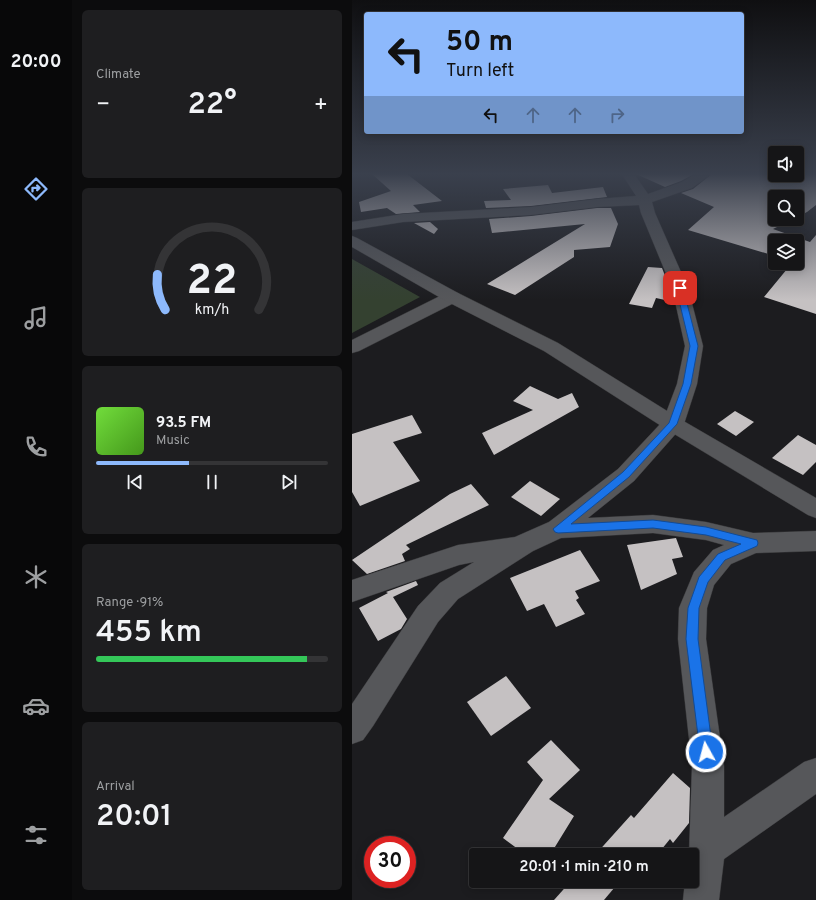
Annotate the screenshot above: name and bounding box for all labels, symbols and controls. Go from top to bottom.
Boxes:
text: 50 m [446,25,513,61]
icon: left [380,28,432,80]
text: 20:00 [11,51,61,74]
text: Turn left [446,60,514,83]
text: Climate [96,67,141,83]
text: 22° [187,87,237,124]
text: − [96,92,110,119]
text: + [314,92,328,119]
icon: left [480,104,502,126]
icon: ahead [522,104,544,126]
icon: ahead [564,104,586,126]
icon: right [606,104,628,126]
map controls [768,146,804,270]
button: sound [768,146,804,182]
icon: directions [22,175,50,203]
button: search [768,190,804,226]
button: layers [768,234,804,270]
text: 22 [187,256,237,309]
pin [663,271,697,305]
icon: arrive [669,277,691,299]
text: km/h [195,301,229,319]
icon: music [22,304,50,332]
text: 93.5 FM [156,414,211,433]
icon: phone [22,433,50,461]
text: Music [156,433,190,449]
icon: previous [124,471,146,493]
icon: pause [201,471,223,493]
icon: next [278,471,300,493]
icon: climate [22,563,50,591]
text: Range · 91% [96,595,163,611]
text: 455 km [96,615,202,652]
icon: car [22,692,50,720]
position arrow [685,731,727,773]
text: Arrival [96,779,135,795]
text: 20:01 [96,799,172,836]
icon: filters [22,821,50,849]
speed limit sign: 30 [364,836,416,888]
text: 20:01 · 1 min · 210 m [519,858,649,877]

